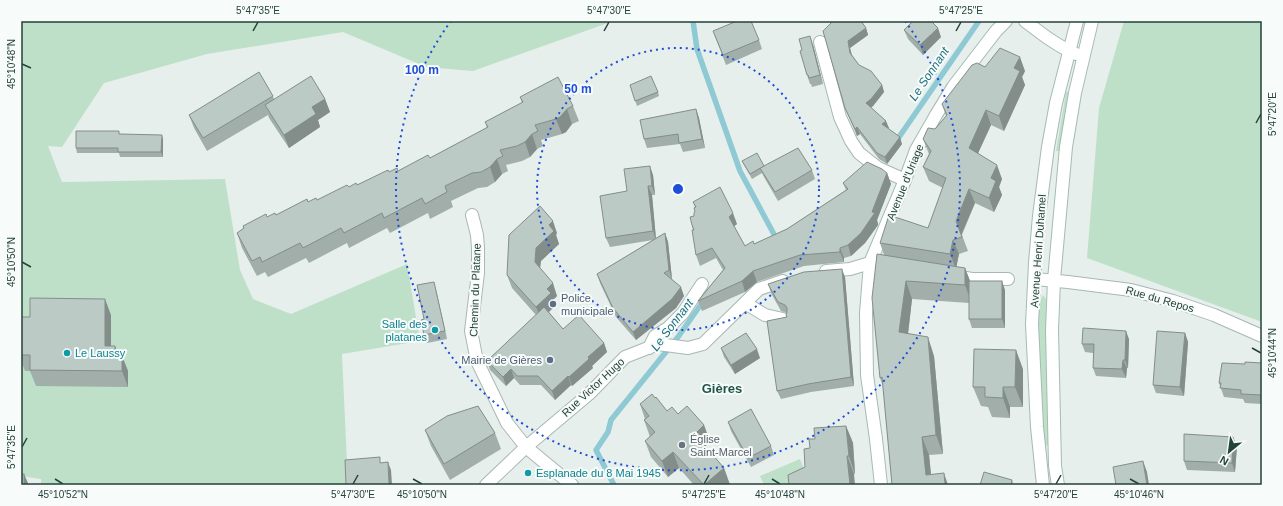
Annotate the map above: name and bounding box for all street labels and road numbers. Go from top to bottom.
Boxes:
street label: Avenue d'Uriage [884,142,926,222]
street label: Avenue Henri Duhamel [1028,194,1048,308]
street label: Chemin du Platane [467,243,483,337]
street label: Rue du Repos [1125,284,1196,315]
street label: Rue Victor Hugo [559,355,627,419]

